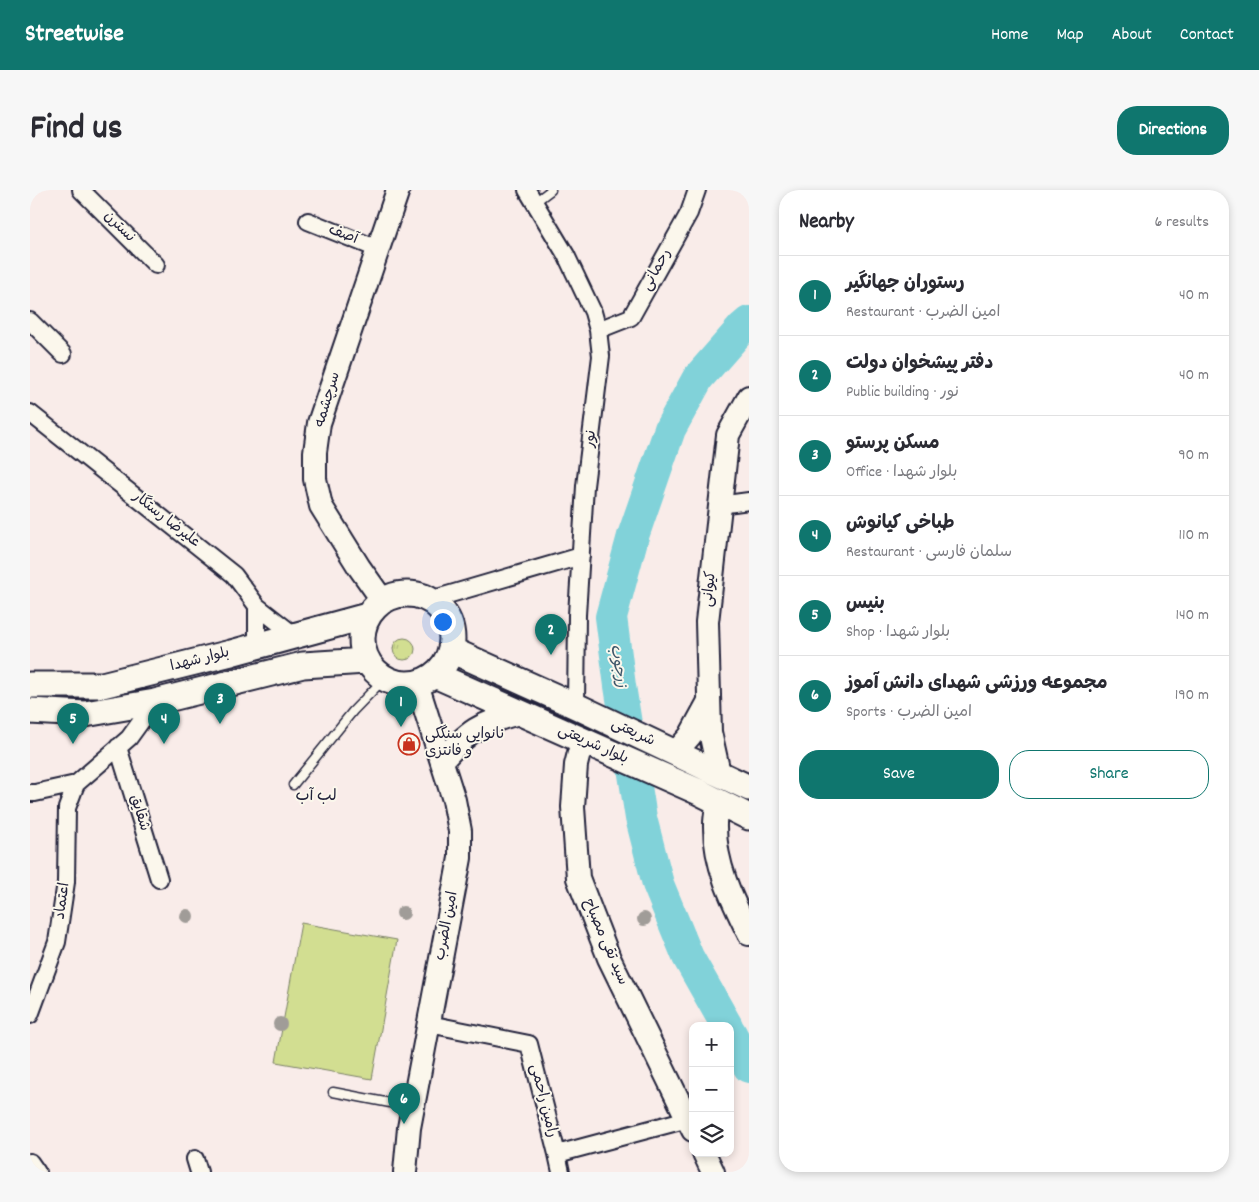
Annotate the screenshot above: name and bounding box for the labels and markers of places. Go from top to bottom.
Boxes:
pin: 2 [535,614,567,655]
pin: 3 [204,683,236,724]
pin: 1 [385,686,417,727]
pin: 5 [57,703,89,744]
pin: 4 [148,703,180,744]
place label: نانوایی سنگکی و فانتزی [425,724,505,763]
shop icon: نانوایی سنگکی و فانتزی [397,732,421,756]
pin: 6 [388,1083,420,1124]

